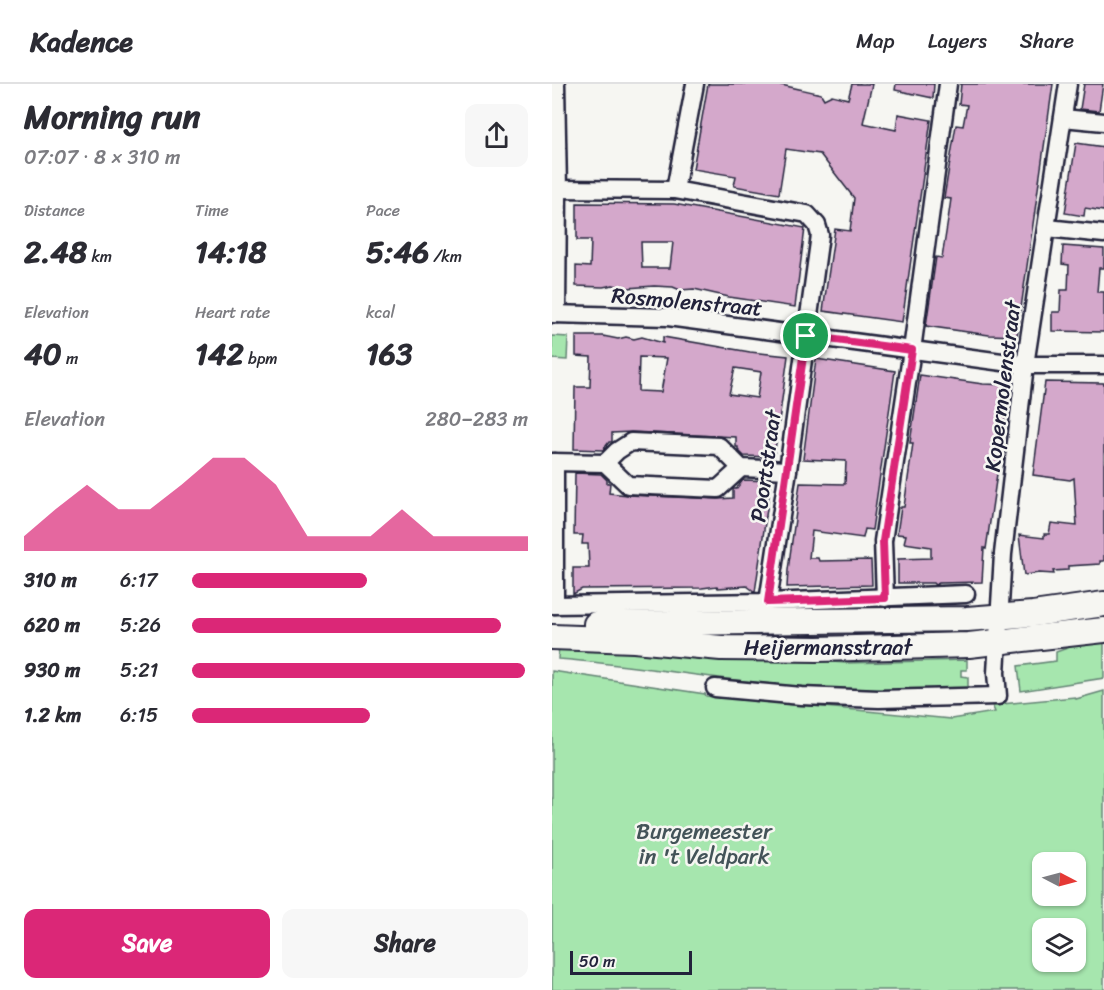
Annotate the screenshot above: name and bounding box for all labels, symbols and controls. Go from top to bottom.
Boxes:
text: Kadence [30,17,133,66]
text: Map [856,22,895,60]
text: Layers [928,22,987,60]
text: Share [1020,22,1074,60]
text: Morning run [24,88,200,146]
button: share [465,104,528,167]
text: 07:07 · 8 × 310 m [24,140,180,175]
text: Distance [24,196,85,225]
text: Time [195,196,229,225]
text: Pace [366,196,400,225]
text: 2.48 [24,225,87,279]
text: 14:18 [195,225,267,279]
text: 5:46 [366,225,429,279]
text: km [87,242,112,271]
text: /km [429,242,462,271]
street label: Rosmolenstraat [610,275,764,328]
street label: Kopermolenstraat [973,297,1032,474]
text: Elevation [24,298,89,327]
text: Heart rate [195,298,270,327]
text: kcal [366,298,395,327]
pin [780,310,831,361]
icon: arrive [789,319,822,352]
text: 40 [24,327,62,381]
text: 142 [195,327,244,381]
text: 163 [366,327,412,381]
text: m [62,344,78,373]
text: bpm [244,344,278,373]
text: Elevation [24,402,105,437]
text: 280–283 m [425,402,528,437]
street label: Poortstraat [738,406,793,525]
text: 310 m [24,563,77,598]
text: 6:17 [120,563,157,598]
text: 620 m [24,608,80,643]
text: 5:26 [120,608,161,643]
street label: Heijermansstraat [744,628,913,667]
text: 930 m [24,653,80,688]
text: 5:21 [120,653,158,688]
text: 1.2 km [24,698,81,733]
text: 6:15 [120,698,158,733]
park label: Burgemeester in 't Veldpark [636,812,773,876]
north arrow [1032,852,1086,906]
map controls [1032,852,1086,972]
button: Save [24,909,270,978]
button: Share [282,909,528,978]
button: layers [1032,918,1086,972]
text: 50 m [579,947,615,976]
scale bar [570,948,692,976]

